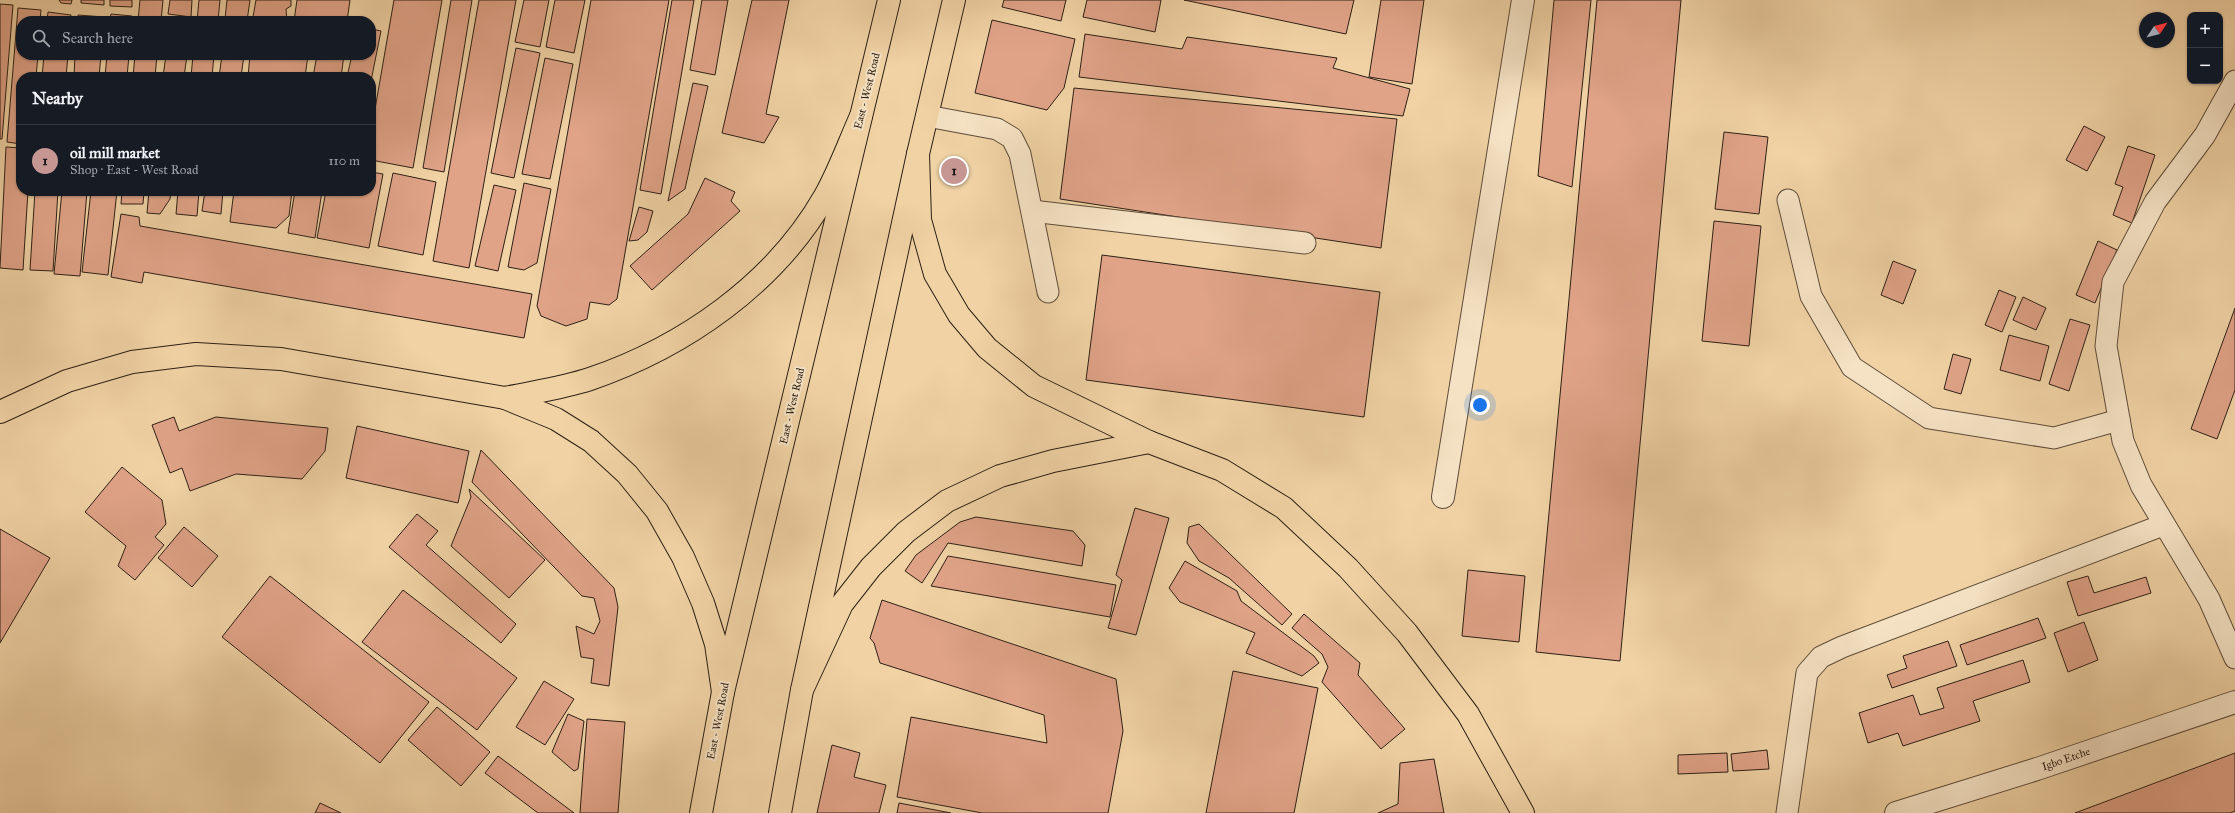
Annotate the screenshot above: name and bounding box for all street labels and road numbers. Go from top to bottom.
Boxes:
street label: East - West Road [851,51,883,130]
street label: East - West Road [777,366,807,445]
street label: East - West Road [704,681,732,761]
street label: Igbo Etche [2040,745,2092,773]

